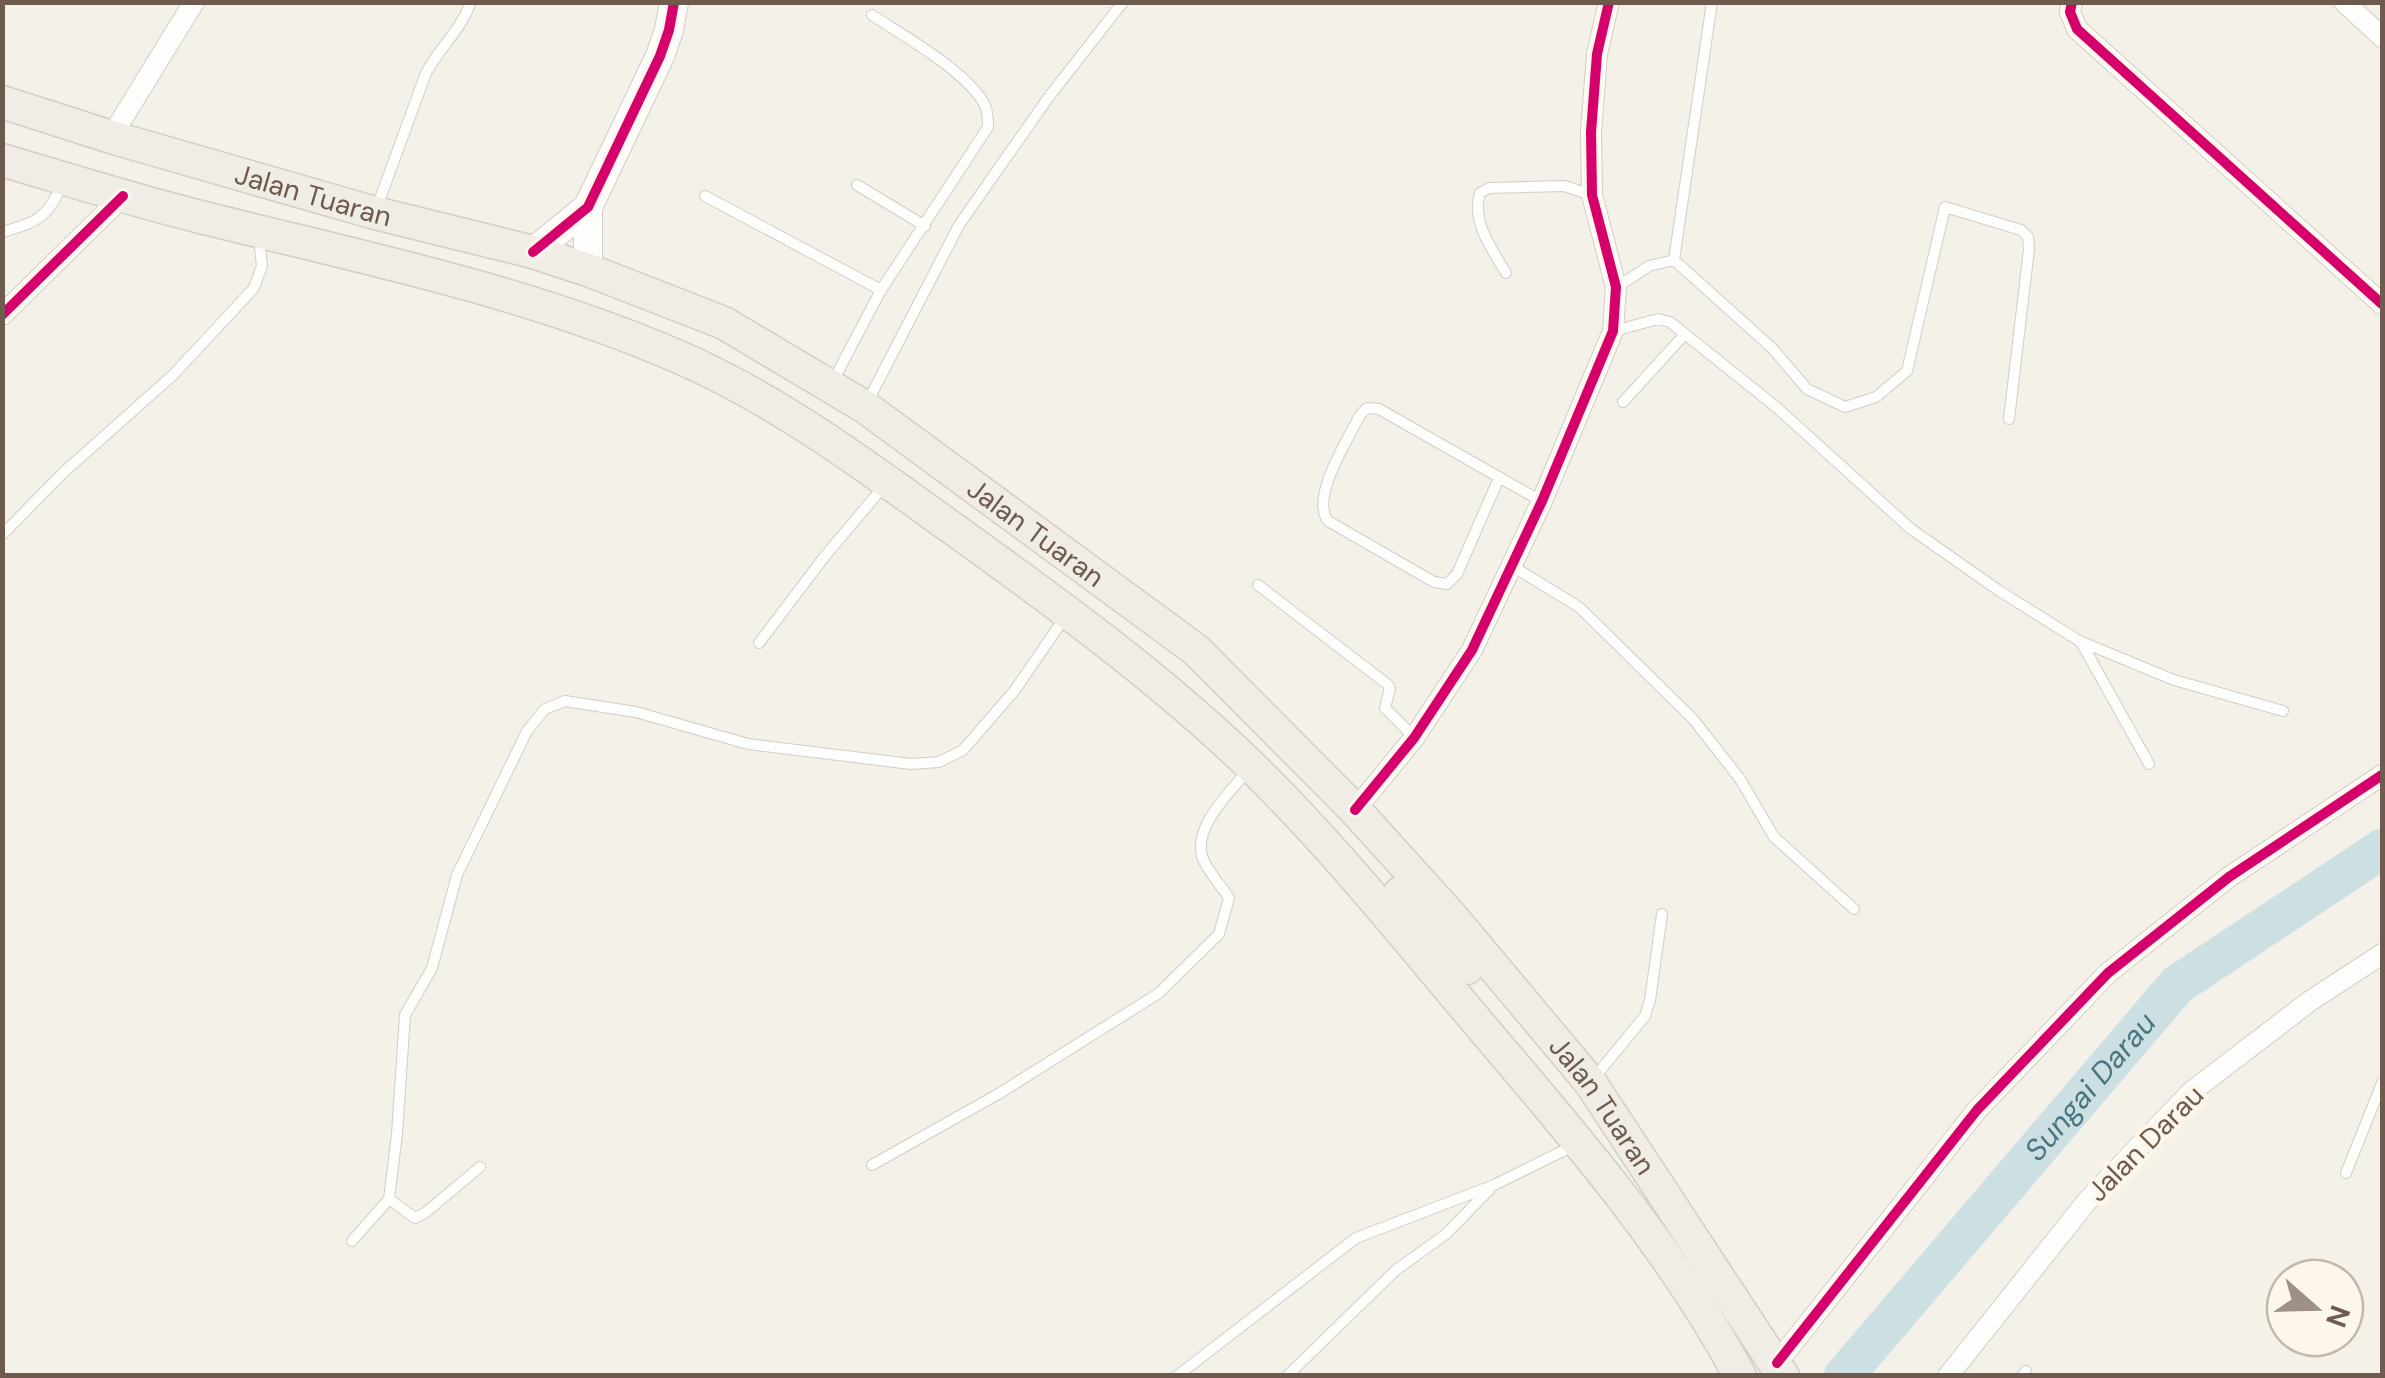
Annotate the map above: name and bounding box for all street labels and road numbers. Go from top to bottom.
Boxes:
street label: Jalan Tuaran [230,156,395,235]
street label: Jalan Tuaran [960,470,1112,596]
street label: Jalan Tuaran [1541,1029,1664,1182]
street label: Jalan Darau [2079,1077,2212,1210]

